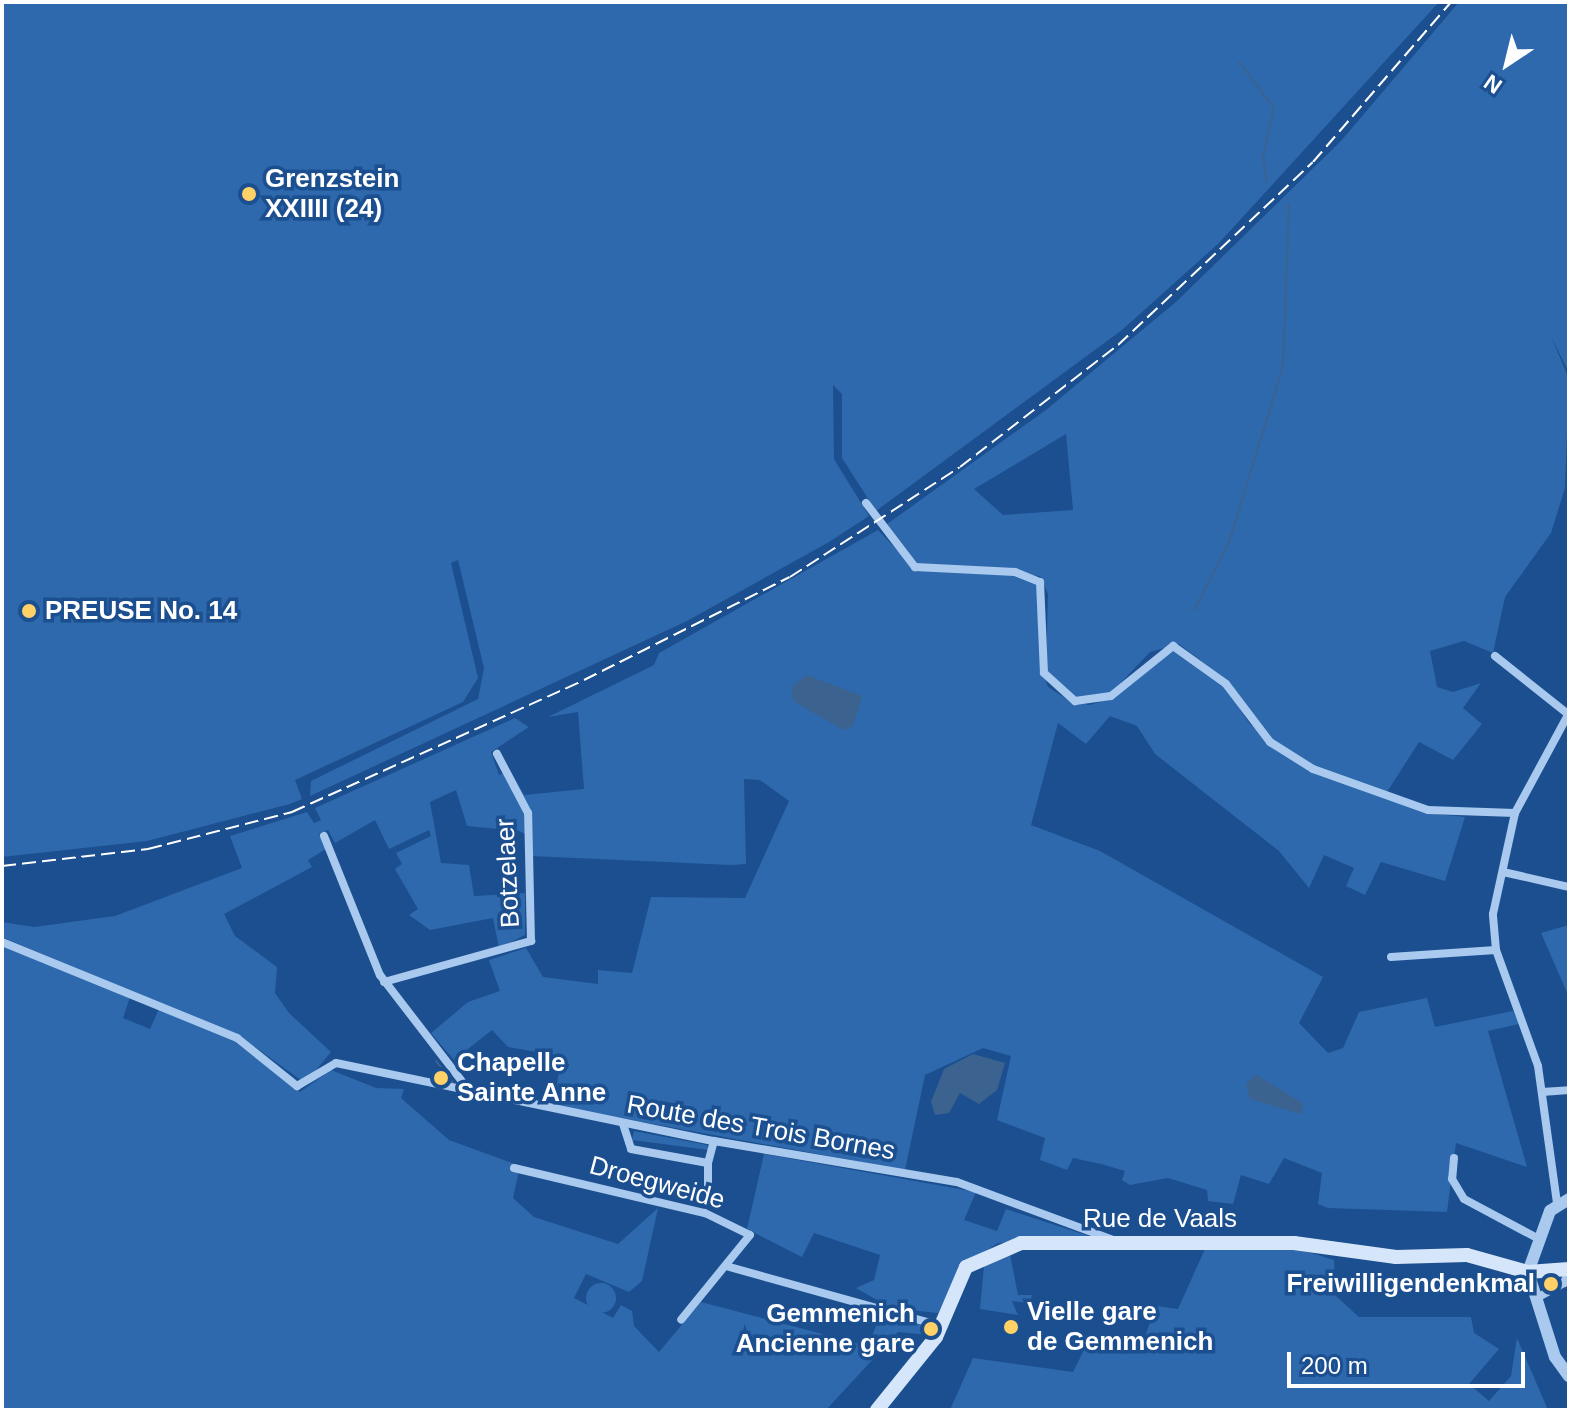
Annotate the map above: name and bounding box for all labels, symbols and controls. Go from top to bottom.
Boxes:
north arrow [1467,24,1547,104]
text: N [1479,69,1507,99]
place label: Grenzstein XXIIII (24) [265,163,399,224]
marker: Grenzstein XXIIII (24) [240,185,258,203]
place label: PREUSE No. 14 [45,595,237,627]
marker: PREUSE No. 14 [20,602,38,620]
street label: Botzelaer [490,817,526,929]
place label: Chapelle Sainte Anne [457,1047,607,1108]
marker: Chapelle Sainte Anne [432,1069,450,1087]
street label: Route des Trois Bornes [624,1089,898,1167]
street label: Droegweide [586,1150,728,1216]
street label: Rue de Vaals [1083,1203,1237,1235]
place label: Freiwilligendenkmal [1286,1268,1535,1300]
marker: Freiwilligendenkmal [1542,1275,1560,1293]
place label: Vielle gare de Gemmenich [1027,1296,1213,1358]
place label: Gemmenich Ancienne gare [736,1298,915,1360]
marker: Vielle gare de Gemmenich [1002,1318,1020,1336]
marker: Gemmenich Ancienne gare [922,1320,940,1338]
scale bar [1291,1336,1529,1386]
text: 200 m [1301,1352,1368,1379]

